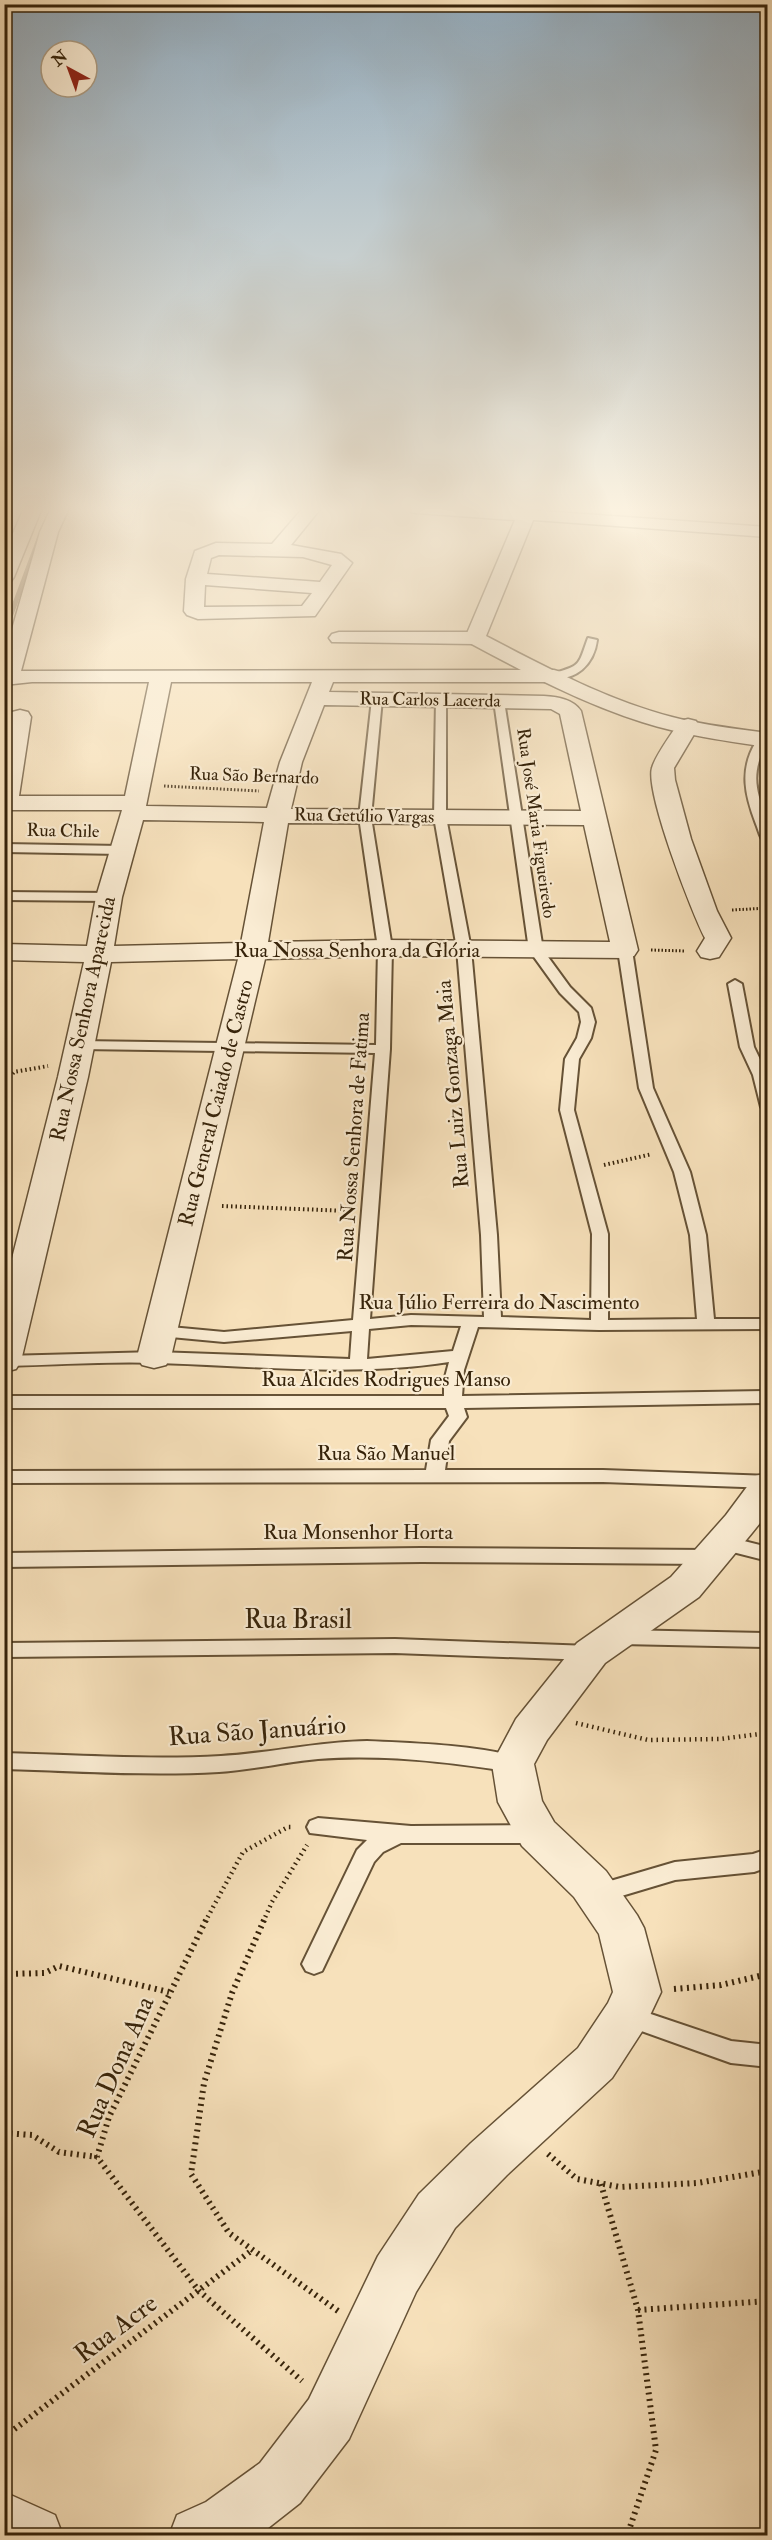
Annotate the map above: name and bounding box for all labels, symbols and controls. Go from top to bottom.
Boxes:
north arrow [39,39,99,99]
text: N [47,46,72,71]
street label: Rua Carlos Lacerda [359,687,502,713]
street label: Rua José Maria Figueiredo [511,726,561,920]
street label: Rua São Bernardo [189,762,320,790]
street label: Rua Getúlio Vargas [294,803,434,829]
street label: Rua Chile [26,819,100,843]
street label: Rua Nossa Senhora Aparecida [44,894,122,1144]
street label: Rua Nossa Senhora da Glória [234,937,481,964]
street label: Rua General Caiado de Castro [172,977,260,1229]
street label: Rua Luiz Gonzaga Maia [430,978,476,1189]
street label: Rua Nossa Senhora de Fatima [332,1011,376,1263]
street label: Rua Júlio Ferreira do Nascimento [359,1289,639,1316]
street label: Rua Alcides Rodrigues Manso [261,1366,511,1393]
street label: Rua São Manuel [317,1440,456,1467]
street label: Rua Monsenhor Horta [263,1519,453,1546]
street label: Rua Brasil [244,1604,352,1636]
street label: Rua São Januário [167,1709,347,1753]
street label: Rua Dona Ana [71,1991,162,2143]
street label: Rua Acre [68,2287,164,2371]

